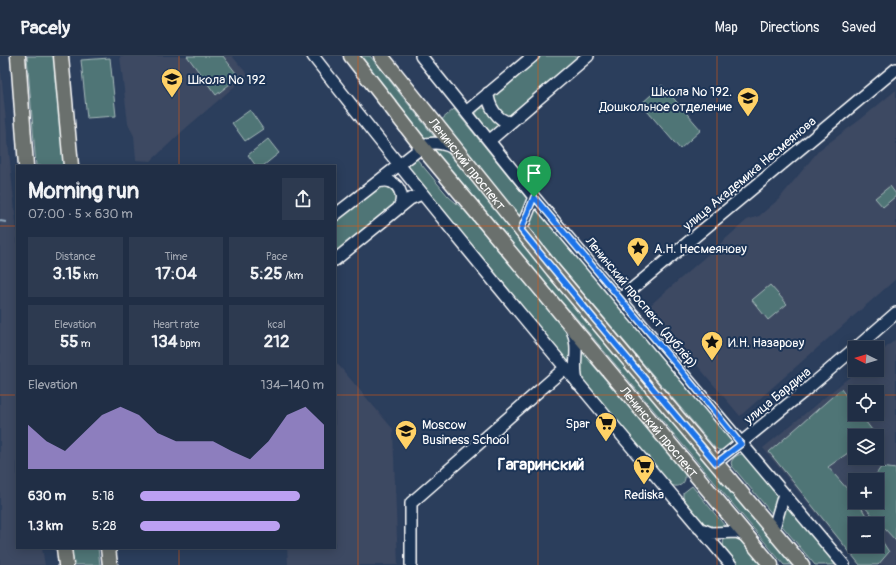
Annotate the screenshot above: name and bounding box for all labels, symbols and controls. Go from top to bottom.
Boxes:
text: Pacely [20,16,70,40]
text: Map [715,19,738,36]
text: Directions [760,19,819,36]
text: Saved [841,19,876,36]
school or university icon: Школа № 192 [159,66,185,99]
place label: Школа № 192 [188,72,266,88]
place label: Школа № 192. Дошкольное отделение [598,84,733,115]
school or university icon: Школа № 192. Дошкольное отделение [735,85,761,118]
street label: улица Академика Несмеянова [679,113,819,235]
street label: Ленинский проспект [424,114,509,214]
pin [517,156,551,197]
icon: arrive [523,162,545,184]
text: Morning run [28,177,139,205]
button: share [282,178,324,220]
text: 07:00 · 5 × 630 m [28,206,133,222]
street label: Ленинский проспект (дублёр) [581,233,701,371]
place icon: А.Н. Несмеянову [625,235,651,268]
place label: А.Н. Несмеянову [654,241,747,257]
text: Distance [55,250,95,263]
text: Time [164,250,187,263]
text: Pace [266,250,288,263]
text: 3.15 [52,263,81,284]
text: 17:04 [155,263,197,284]
text: 5:25 [250,263,283,284]
text: km [81,269,98,282]
text: /km [283,269,303,282]
text: Elevation [54,318,96,331]
text: Heart rate [153,318,199,331]
text: kcal [268,318,286,331]
place icon: И.Н. Назарову [699,329,725,362]
text: 55 [60,331,78,352]
text: 134 [152,331,178,352]
text: 212 [264,331,289,352]
place label: И.Н. Назарову [728,335,805,351]
text: m [78,337,91,350]
text: bpm [178,337,200,350]
north arrow [848,341,884,377]
map controls [848,341,884,553]
street label: улица Бардина [740,364,814,428]
text: Elevation [28,377,78,393]
text: 134–140 m [261,377,324,393]
street label: Ленинский проспект [615,383,702,481]
button: locate [848,385,884,421]
supermarket icon: Spar [593,410,619,443]
place label: Spar [566,416,590,432]
place label: Moscow Business School [422,417,509,448]
school or university icon: Moscow Business School [393,418,419,451]
button: layers [848,429,884,465]
supermarket icon: Rediska [631,453,657,486]
district label: Гагаринский [498,454,584,475]
button: + [848,473,884,509]
place label: Rediska [624,487,664,503]
text: 630 m [28,488,66,504]
text: 5:18 [92,488,114,504]
button: − [848,517,884,553]
text: 1.3 km [28,518,63,534]
text: 5:28 [92,518,116,534]

